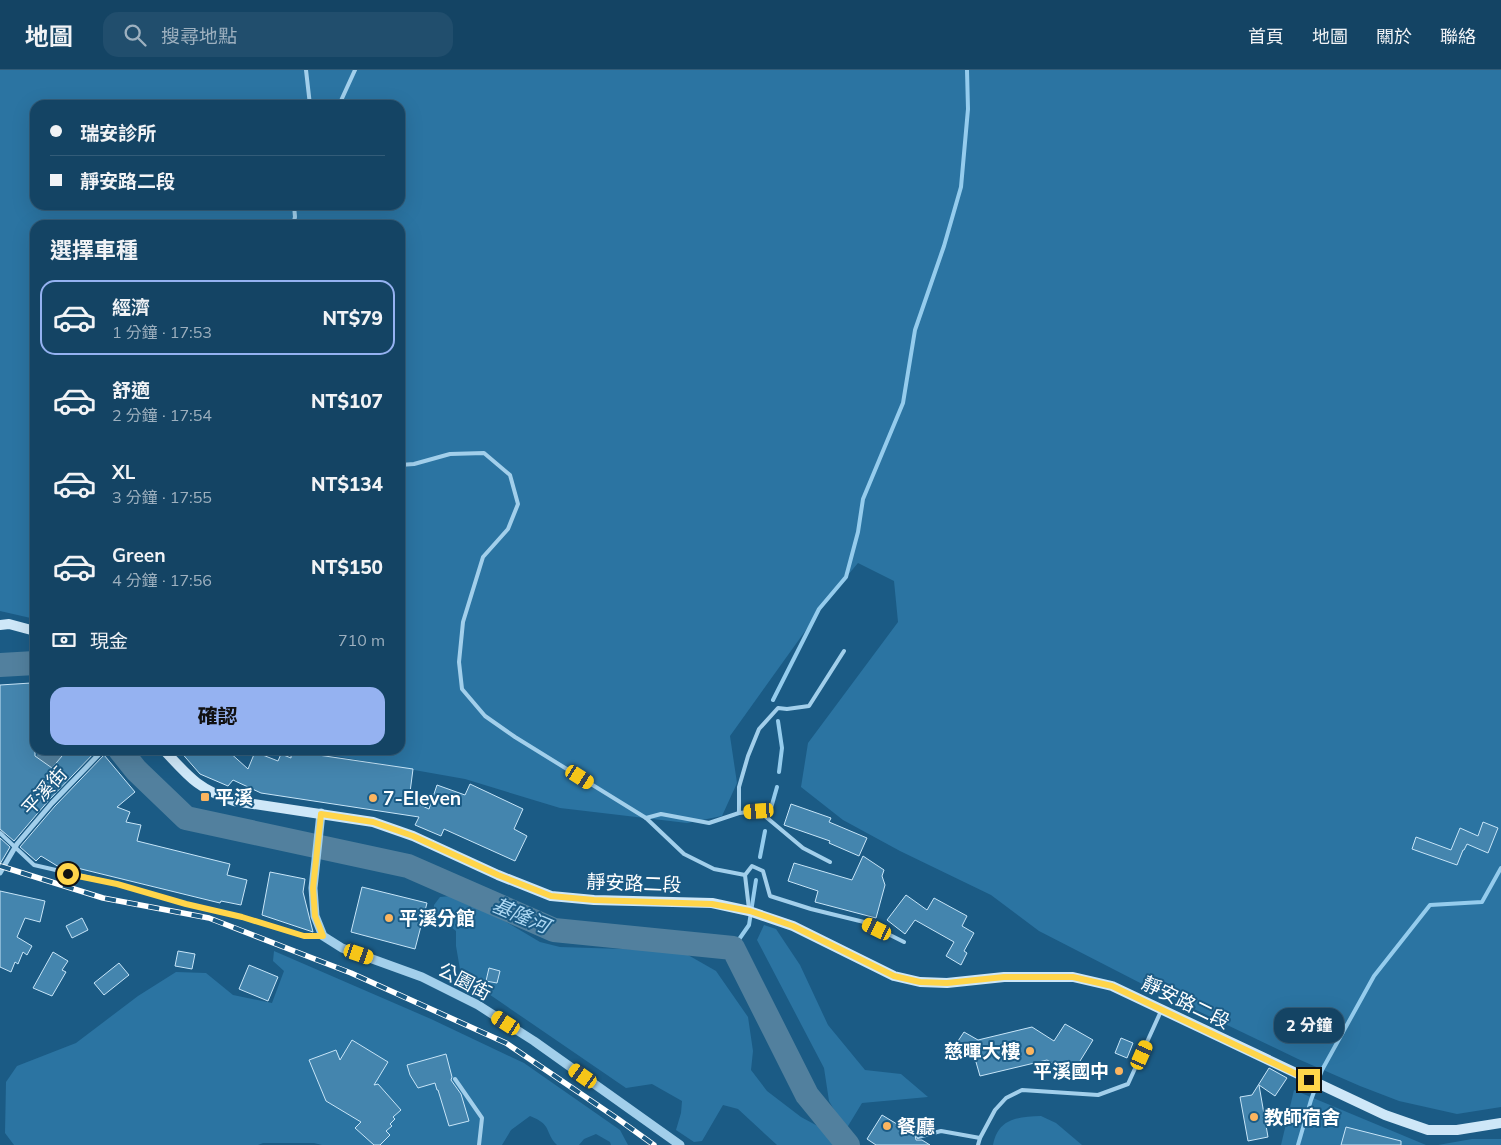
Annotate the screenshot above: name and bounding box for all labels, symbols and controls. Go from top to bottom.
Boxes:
search box [103,12,453,57]
text: 地圖 [25,21,73,51]
icon: search [121,21,149,49]
text: 搜尋地點 [161,24,237,48]
text: 首頁 [1248,25,1284,48]
text: 地圖 [1312,25,1348,48]
text: 關於 [1376,25,1412,48]
text: 聯絡 [1440,25,1476,48]
text: 瑞安診所 [80,121,156,145]
text: 靜安路二段 [80,169,175,193]
text: 選擇車種 [50,236,138,264]
icon: car [52,295,97,340]
text: 經濟 [112,295,150,319]
text: NT$79 [322,306,383,330]
text: 1 分鐘 · 17:53 [112,322,212,342]
icon: car [52,378,97,423]
text: 舒適 [112,378,150,402]
text: NT$107 [311,389,383,413]
text: 2 分鐘 · 17:54 [112,405,212,425]
text: XL [112,460,135,484]
icon: car [52,461,97,506]
text: NT$134 [311,472,383,496]
text: 3 分鐘 · 17:55 [112,487,212,507]
text: Green [112,543,166,567]
icon: car [52,544,97,589]
text: NT$150 [311,555,383,579]
text: 4 分鐘 · 17:56 [112,570,212,590]
icon: cash [50,626,78,654]
text: 現金 [90,629,128,653]
text: 710 m [338,630,385,650]
button: 確認 [50,687,385,745]
street label: 平溪街 [16,762,72,820]
car [563,763,596,791]
place label: 平溪 [215,785,253,809]
place label: 7-Eleven [383,786,461,810]
marker: 平溪 [199,791,211,803]
marker: 7-Eleven [367,792,379,804]
car [743,802,774,820]
route start [57,863,79,885]
street label: 靜安路二段 [586,869,682,897]
water label: 基隆河 [489,892,557,940]
place label: 平溪分館 [399,906,475,930]
marker: 平溪分館 [383,912,395,924]
car [860,916,893,942]
car [342,942,375,966]
street label: 公園街 [434,957,496,1005]
street label: 靜安路二段 [1138,970,1234,1034]
callout: 2 分鐘 [1274,1008,1344,1042]
car [489,1009,522,1037]
text: 2 分鐘 [1286,1015,1332,1035]
car [1129,1038,1154,1072]
place label: 慈暉大樓 [944,1039,1020,1063]
marker: 慈暉大樓 [1024,1045,1036,1057]
place label: 平溪國中 [1033,1059,1109,1083]
car [566,1061,599,1091]
marker: 平溪國中 [1113,1065,1125,1077]
route end [1298,1069,1320,1091]
place label: 教師宿舍 [1264,1105,1340,1129]
marker: 教師宿舍 [1248,1111,1260,1123]
place label: 餐廳 [897,1114,935,1138]
marker: 餐廳 [881,1120,893,1132]

